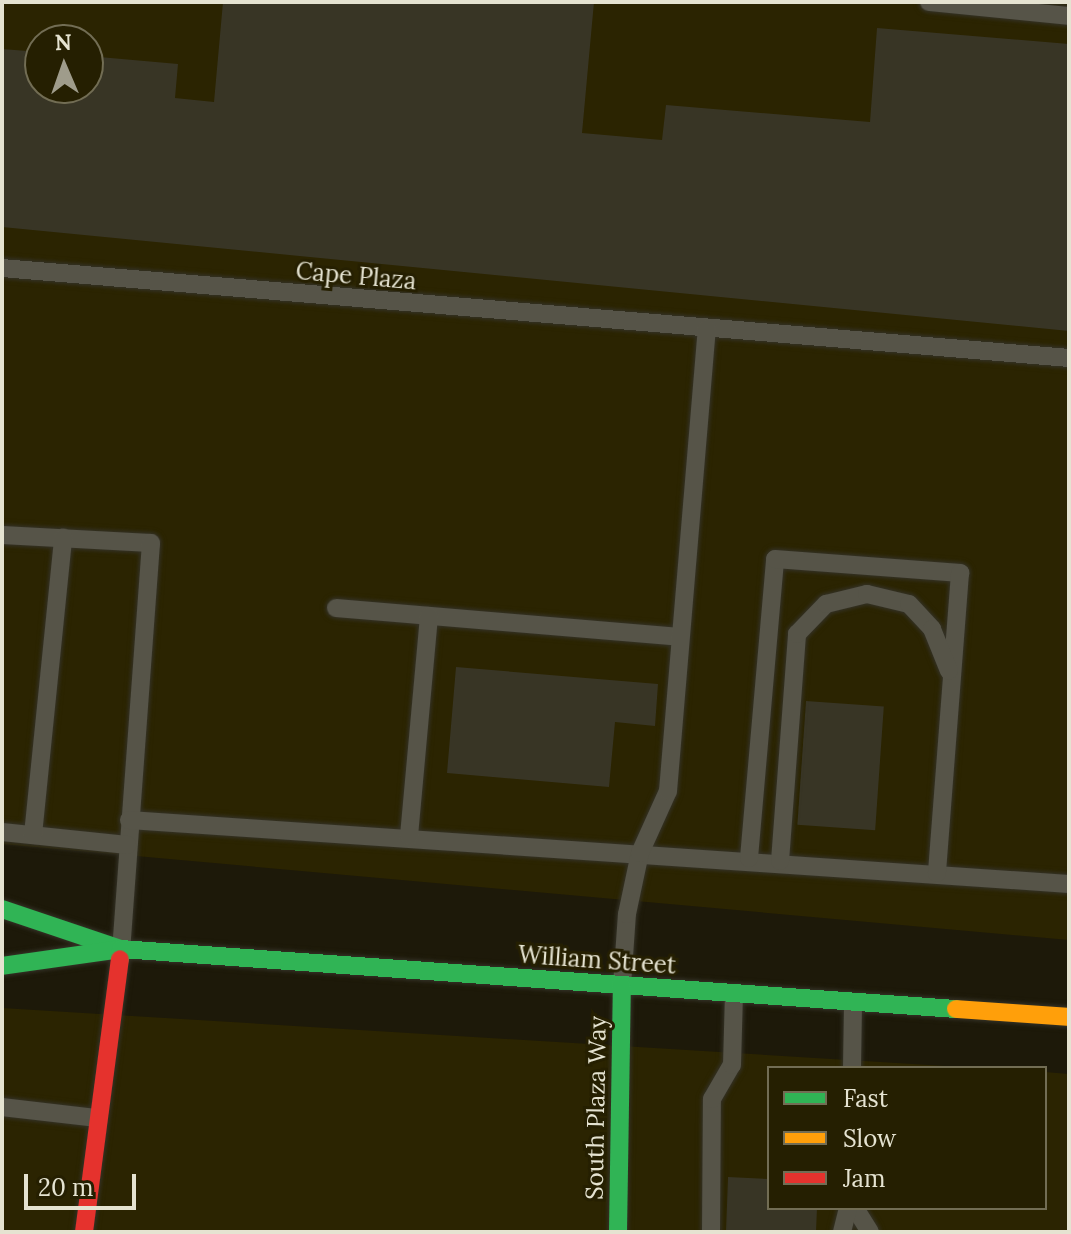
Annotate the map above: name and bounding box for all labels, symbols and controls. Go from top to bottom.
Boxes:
north arrow [24,24,104,104]
text: N [54,28,72,56]
street label: Cape Plaza [295,256,417,296]
street label: William Street [517,940,677,980]
street label: South Plaza Way [580,1016,612,1200]
legend [767,1066,1047,1210]
text: Fast [843,1083,888,1114]
text: Slow [843,1123,896,1154]
scale bar [28,1158,140,1208]
text: Jam [843,1163,885,1194]
text: 20 m [38,1172,94,1203]

